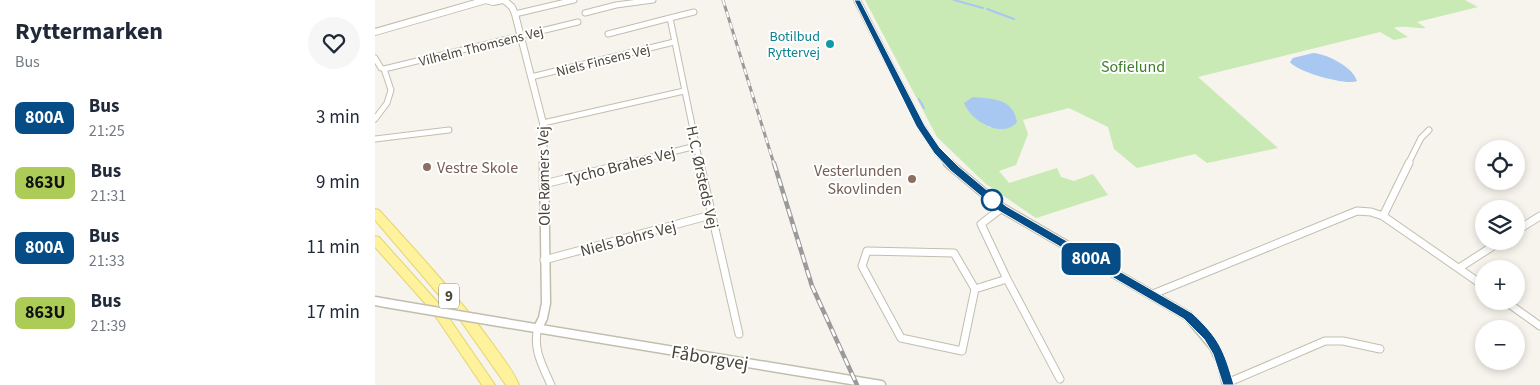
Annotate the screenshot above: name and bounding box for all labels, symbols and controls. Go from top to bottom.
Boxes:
text: Ryttermarken [15,14,163,49]
button: heart [308,17,360,69]
street label: Vilhelm Thomsens Vej [417,22,546,72]
place label: Botilbud Ryttervej [767,27,820,63]
marker: Botilbud Ryttervej [824,38,836,50]
street label: Niels Finsens Vej [554,40,652,82]
text: Bus [15,51,40,73]
park label: Sofielund [1101,56,1165,78]
text: Bus [89,93,120,120]
text: 3 min [316,104,360,131]
text: 800A [25,105,64,130]
text: 21:25 [89,120,125,142]
street label: H.C. Ørsteds Vej [680,124,724,231]
street label: Ole Rømers Vej [532,126,556,226]
map controls [1475,140,1525,370]
button: locate [1475,140,1525,190]
street label: Tycho Brahes Vej [563,142,677,190]
place label: Vestre Skole [437,157,518,179]
text: Bus [90,158,121,185]
place label: Vesterlunden Skovlinden [814,160,902,200]
marker: Vestre Skole [421,161,433,173]
text: 9 min [316,169,360,196]
text: 863U [25,170,65,195]
marker: Vesterlunden Skovlinden [906,173,918,185]
text: 21:31 [90,185,126,207]
unlabelled marker [981,189,1003,211]
button: layers [1475,200,1525,250]
street label: Niels Bohrs Vej [578,216,679,262]
text: Bus [89,223,120,250]
text: 11 min [306,234,360,261]
text: 800A [25,235,64,260]
line badge: 800A [1056,243,1126,275]
text: 800A [1072,246,1110,271]
text: 21:33 [89,250,125,272]
button: + [1475,260,1525,310]
road number: 9 [439,284,459,308]
text: Bus [90,288,121,315]
text: 17 min [306,299,360,326]
text: 863U [25,300,65,325]
text: 21:39 [90,315,126,337]
button: − [1475,320,1525,370]
street label: Fåborgvej [669,339,750,378]

